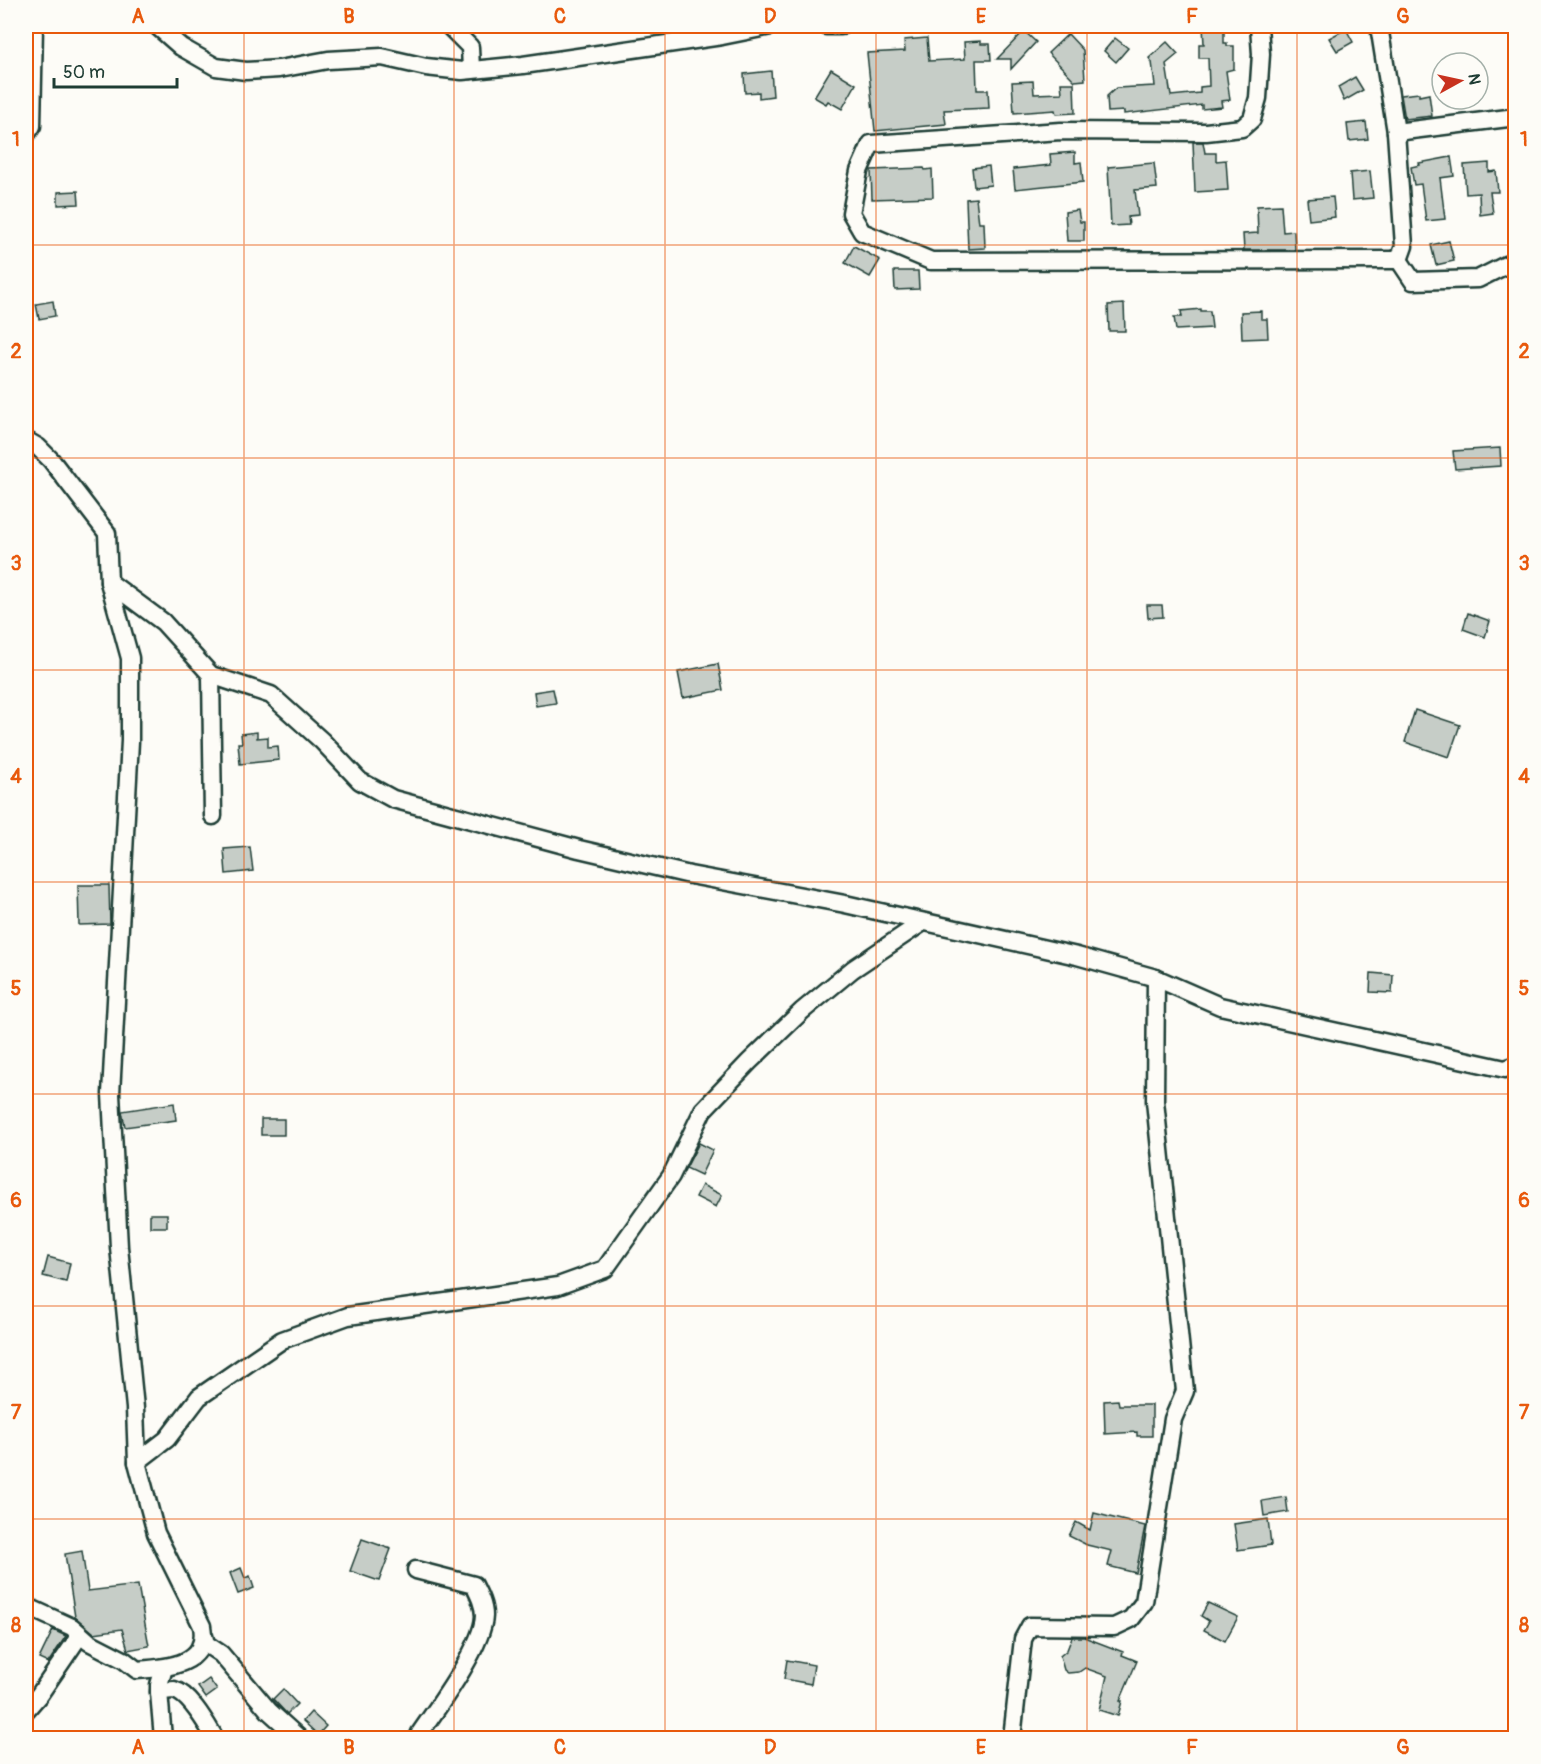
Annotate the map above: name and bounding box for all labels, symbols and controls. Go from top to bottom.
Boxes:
text: A [132,4,145,29]
text: B [343,4,355,29]
text: C [554,4,566,29]
text: D [764,4,777,29]
text: E [976,4,987,29]
text: F [1186,4,1198,29]
text: G [1396,4,1410,29]
scale bar [54,51,177,89]
north arrow [1430,51,1490,111]
text: 50 m [63,61,105,84]
text: N [1463,72,1485,86]
text: 1 [12,127,20,152]
text: 1 [1520,127,1528,152]
text: 2 [10,339,22,364]
text: 2 [1518,339,1530,364]
text: 3 [10,551,22,576]
text: 3 [1518,551,1530,576]
text: 4 [10,764,22,789]
text: 4 [1518,764,1530,789]
text: 5 [11,976,22,1001]
text: 5 [1519,976,1530,1001]
text: 6 [10,1188,22,1213]
text: 6 [1518,1188,1530,1213]
text: 7 [11,1400,22,1425]
text: 7 [1519,1400,1530,1425]
text: 8 [11,1613,21,1638]
text: 8 [1519,1613,1529,1638]
text: A [132,1735,145,1760]
text: B [343,1735,355,1760]
text: C [554,1735,566,1760]
text: D [764,1735,777,1760]
text: E [976,1735,987,1760]
text: F [1186,1735,1198,1760]
text: G [1396,1735,1410,1760]

